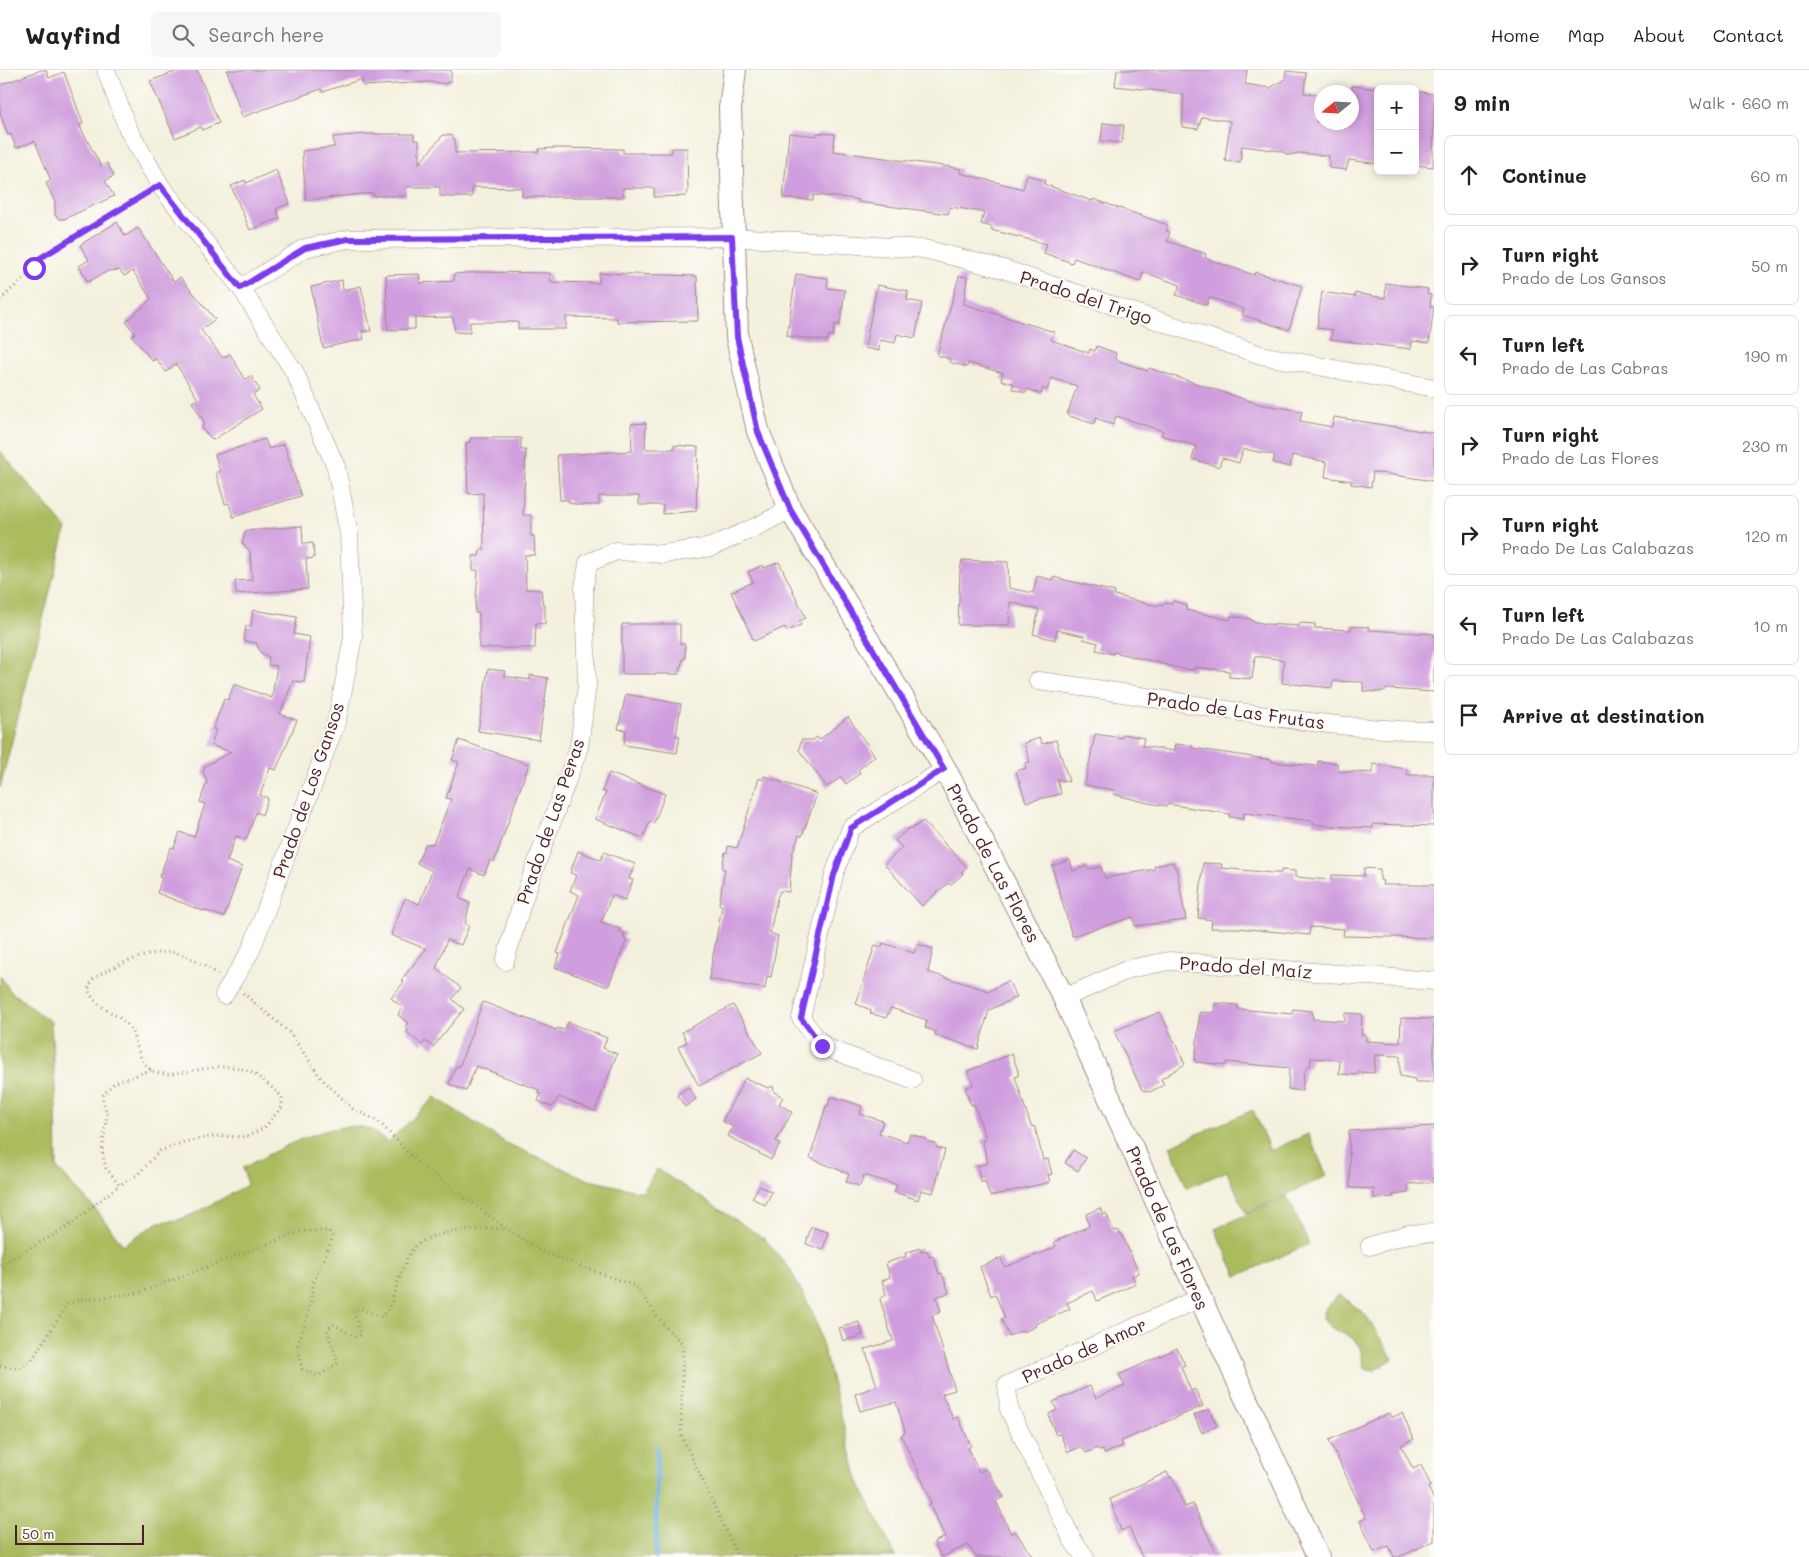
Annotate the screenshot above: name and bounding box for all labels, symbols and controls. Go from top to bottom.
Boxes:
search box [151,12,501,57]
text: Wayfind [25,19,121,50]
icon: search [169,21,197,49]
text: Search here [209,22,324,47]
text: Home [1491,23,1540,47]
text: Map [1568,23,1604,47]
text: About [1632,23,1685,47]
text: Contact [1713,23,1784,47]
north arrow [1314,85,1359,130]
map controls [1374,85,1419,175]
button: + [1374,85,1419,130]
text: 9 min [1454,89,1510,116]
text: Walk · 660 m [1688,92,1789,113]
button: − [1374,130,1419,175]
icon: ahead [1455,161,1483,189]
text: Continue [1502,163,1587,188]
text: 60 m [1751,165,1788,186]
text: Turn right [1502,242,1599,267]
icon: right [1455,251,1483,279]
text: 50 m [1751,255,1788,276]
route start [23,257,46,280]
street label: Prado del Trigo [1017,264,1155,330]
text: Prado de Los Gansos [1502,267,1666,288]
text: Turn left [1502,332,1585,357]
icon: left [1455,341,1483,369]
text: 190 m [1744,345,1788,366]
text: Prado de Las Cabras [1502,357,1668,378]
text: Turn right [1502,422,1599,447]
icon: right [1455,431,1483,459]
text: 230 m [1742,435,1788,456]
text: Prado de Las Flores [1502,447,1659,468]
text: Turn right [1502,512,1599,537]
icon: right [1455,521,1483,549]
text: 120 m [1744,525,1788,546]
text: Prado De Las Calabazas [1502,537,1694,558]
text: Turn left [1502,602,1585,627]
icon: left [1455,611,1483,639]
text: 10 m [1753,615,1788,636]
text: Prado De Las Calabazas [1502,627,1694,648]
street label: Prado de Las Frutas [1145,686,1327,734]
street label: Prado de Los Gansos [267,699,349,881]
icon: arrive [1455,701,1483,729]
text: Arrive at destination [1502,703,1705,728]
street label: Prado de Las Peras [510,735,590,907]
street label: Prado de Las Flores [942,779,1046,947]
street label: Prado del Maíz [1179,950,1313,984]
route end [811,1035,834,1058]
street label: Prado de Las Flores [1121,1142,1215,1314]
street label: Prado de Amor [1018,1312,1150,1388]
scale bar [15,1522,144,1545]
text: 50 m [22,1524,54,1543]

